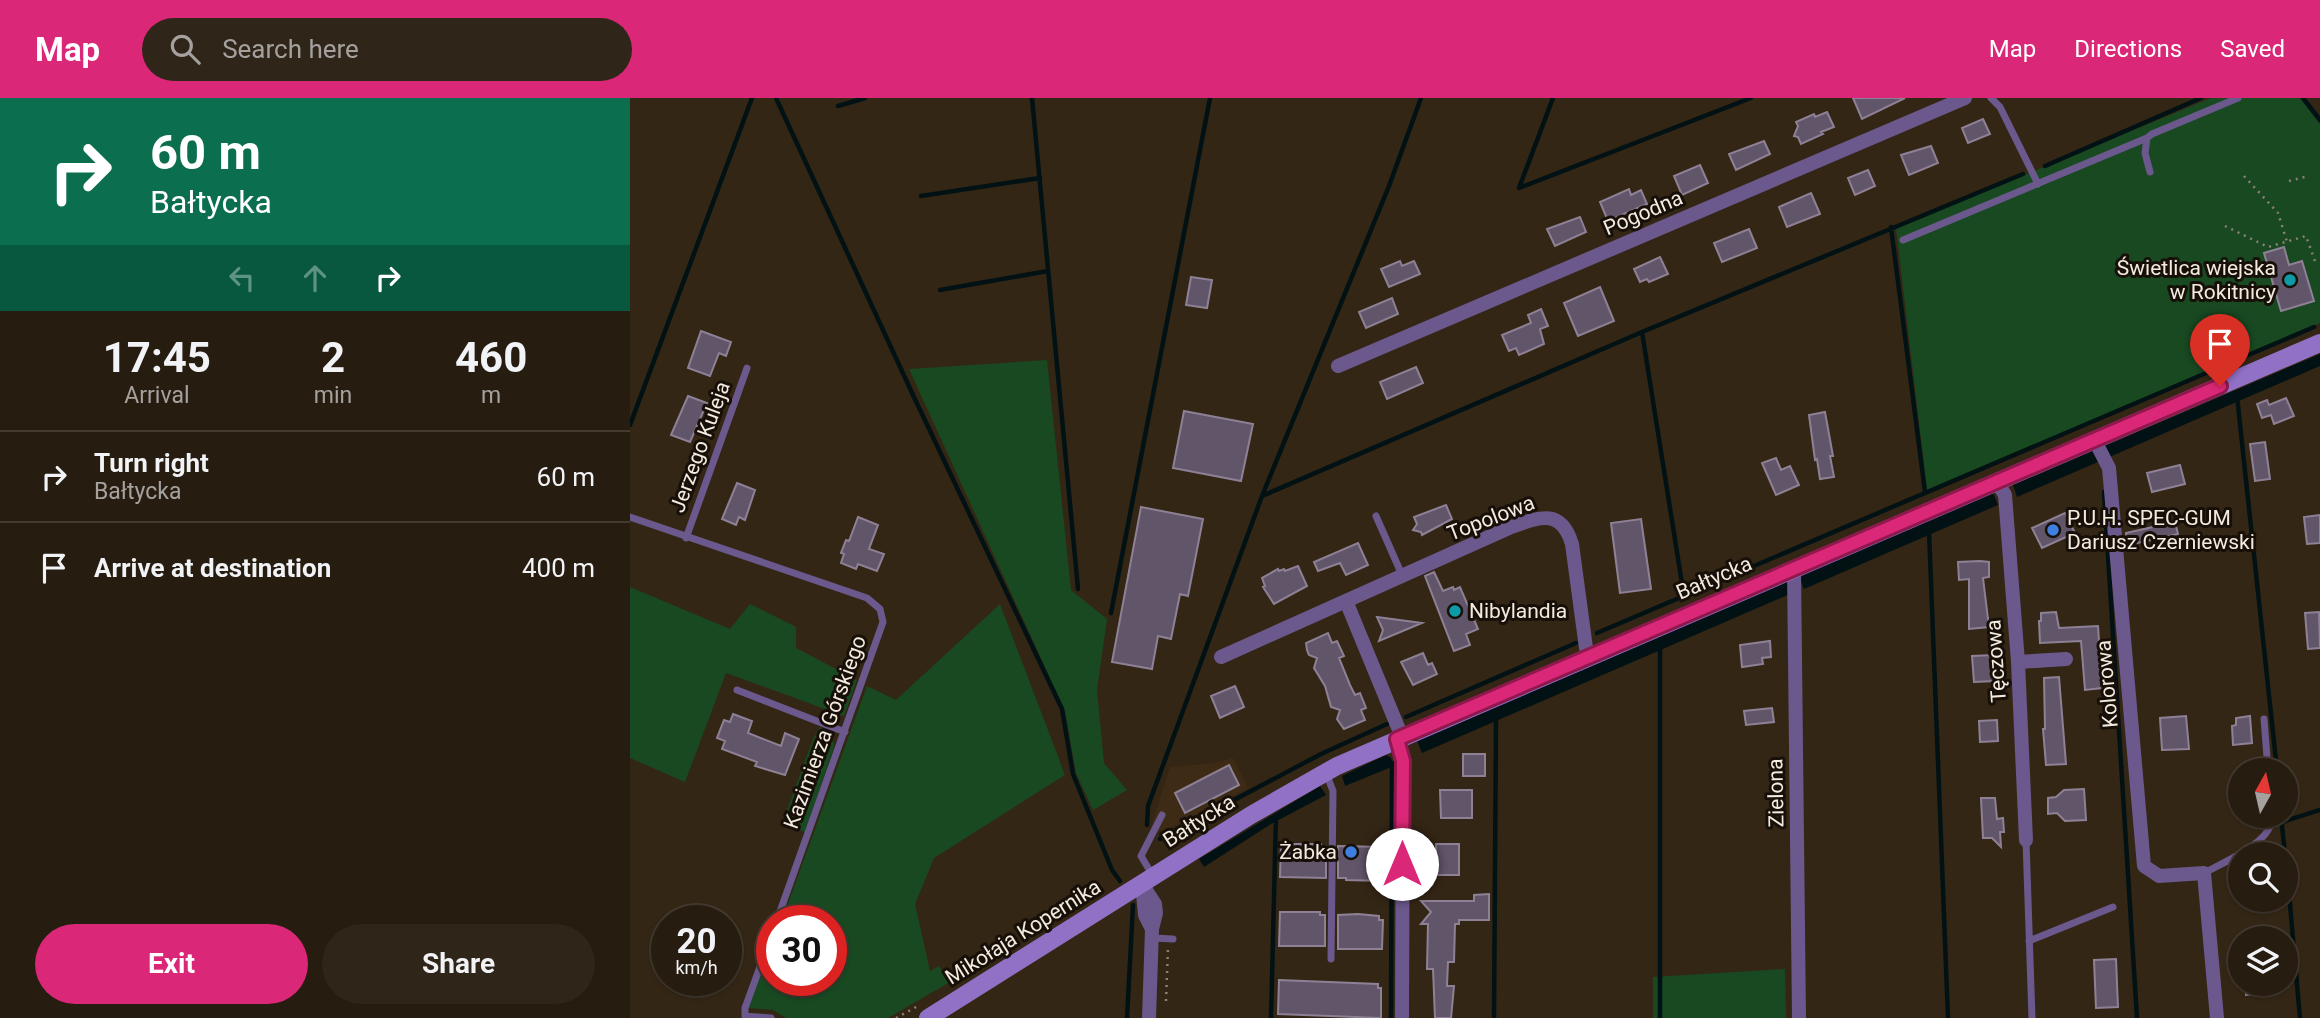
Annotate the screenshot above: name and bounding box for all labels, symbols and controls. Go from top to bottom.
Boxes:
search box [142,18,632,81]
text: Map [35,30,100,69]
icon: search [166,30,204,68]
text: Search here [222,34,359,64]
text: Map [1989,35,2036,63]
text: Directions [2074,35,2182,63]
text: Saved [2220,35,2285,63]
text: 60 m [150,124,261,181]
icon: right [35,126,126,217]
text: Bałtycka [150,183,272,221]
street label: Pogodna [1600,186,1686,240]
place label: Świetlica wiejska w Rokitnicy [2117,256,2276,304]
icon: left [223,259,261,297]
icon: ahead [296,259,334,297]
icon: right [369,259,407,297]
marker: Świetlica wiejska w Rokitnicy [2282,272,2298,288]
pin [2190,314,2250,386]
icon: arrive [2201,325,2239,363]
text: 17:45 [103,333,211,382]
text: 2 [321,333,345,382]
text: 460 [455,333,527,382]
street label: Jerzego Kuleja [665,378,735,516]
text: Arrival [124,382,190,409]
text: min [314,382,352,409]
text: m [481,382,501,409]
text: Turn right [94,448,209,478]
icon: right [35,458,73,496]
text: 60 m [537,462,595,492]
text: Bałtycka [94,478,182,505]
street label: Topolowa [1444,490,1538,546]
place label: P.U.H. SPEC-GUM Dariusz Czerniewski [2067,506,2255,554]
marker: P.U.H. SPEC-GUM Dariusz Czerniewski [2045,522,2061,538]
icon: arrive [35,549,73,587]
street label: Bałtycka [1673,551,1755,605]
text: Arrive at destination [94,553,331,583]
text: 400 m [522,553,595,583]
place label: Nibylandia [1469,599,1567,623]
marker: Nibylandia [1447,603,1463,619]
street label: Tęczowa [1981,619,2011,703]
street label: Kazimierza Górskiego [779,632,871,832]
street label: Kolorowa [2091,639,2123,729]
street label: Zielona [1763,758,1789,828]
north arrow [2228,758,2298,828]
map controls [2228,758,2298,996]
street label: Bałtycka [1159,790,1239,852]
position arrow [1365,827,1439,901]
place label: Żabka [1279,840,1337,864]
button: search [2228,842,2298,912]
marker: Żabka [1343,844,1359,860]
street label: Mikołaja Kopernika [941,875,1105,989]
speed limit sign: 30 [756,905,847,996]
text: 20 [676,921,717,962]
button: Exit [35,924,308,1004]
button: Share [322,924,595,1004]
button: layers [2228,926,2298,996]
text: km/h [675,957,718,978]

